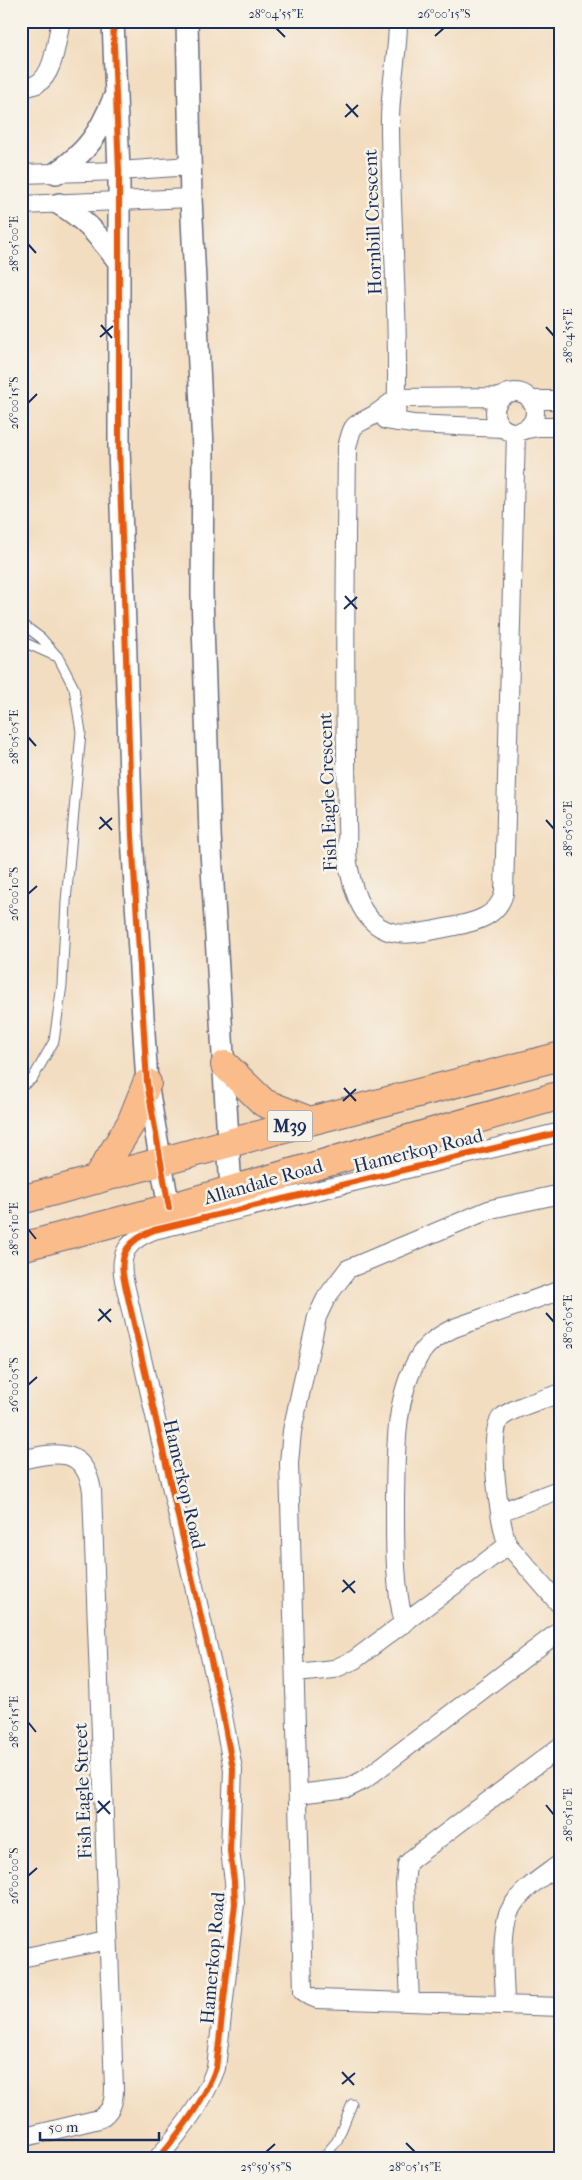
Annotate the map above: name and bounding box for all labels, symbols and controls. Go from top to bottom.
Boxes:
text: 28°04'55"E [248,7,304,21]
text: 26°00'15"S [417,7,471,21]
street label: Hornbill Crescent [359,148,387,295]
text: 28°05'00"E [7,216,21,272]
text: 28°04'55"E [561,308,575,364]
text: 26°00'15"S [7,376,21,430]
text: 28°05'05"E [7,710,21,764]
street label: Fish Eagle Crescent [314,712,342,872]
text: 28°05'00"E [561,801,575,857]
text: 26°00'10"S [7,867,21,921]
road number: M39 [268,1110,312,1142]
street label: Hamerkop Road [351,1124,486,1178]
street label: Allandale Road [200,1154,326,1210]
text: 28°05'10"E [7,1202,21,1256]
text: 28°05'05"E [561,1295,575,1349]
text: 26°00'05"S [7,1357,21,1413]
street label: Hamerkop Road [158,1417,210,1552]
text: 28°05'15"E [7,1696,21,1748]
street label: Fish Eagle Street [70,1722,96,1860]
text: 28°05'10"E [561,1788,575,1842]
text: 26°00'00"S [7,1848,21,1904]
street label: Hamerkop Road [196,1890,230,2025]
scale bar [40,2110,159,2142]
text: 50 m [48,2118,79,2136]
text: 25°59'55"S [241,2160,291,2174]
text: 28°05'15"E [389,2160,441,2174]

